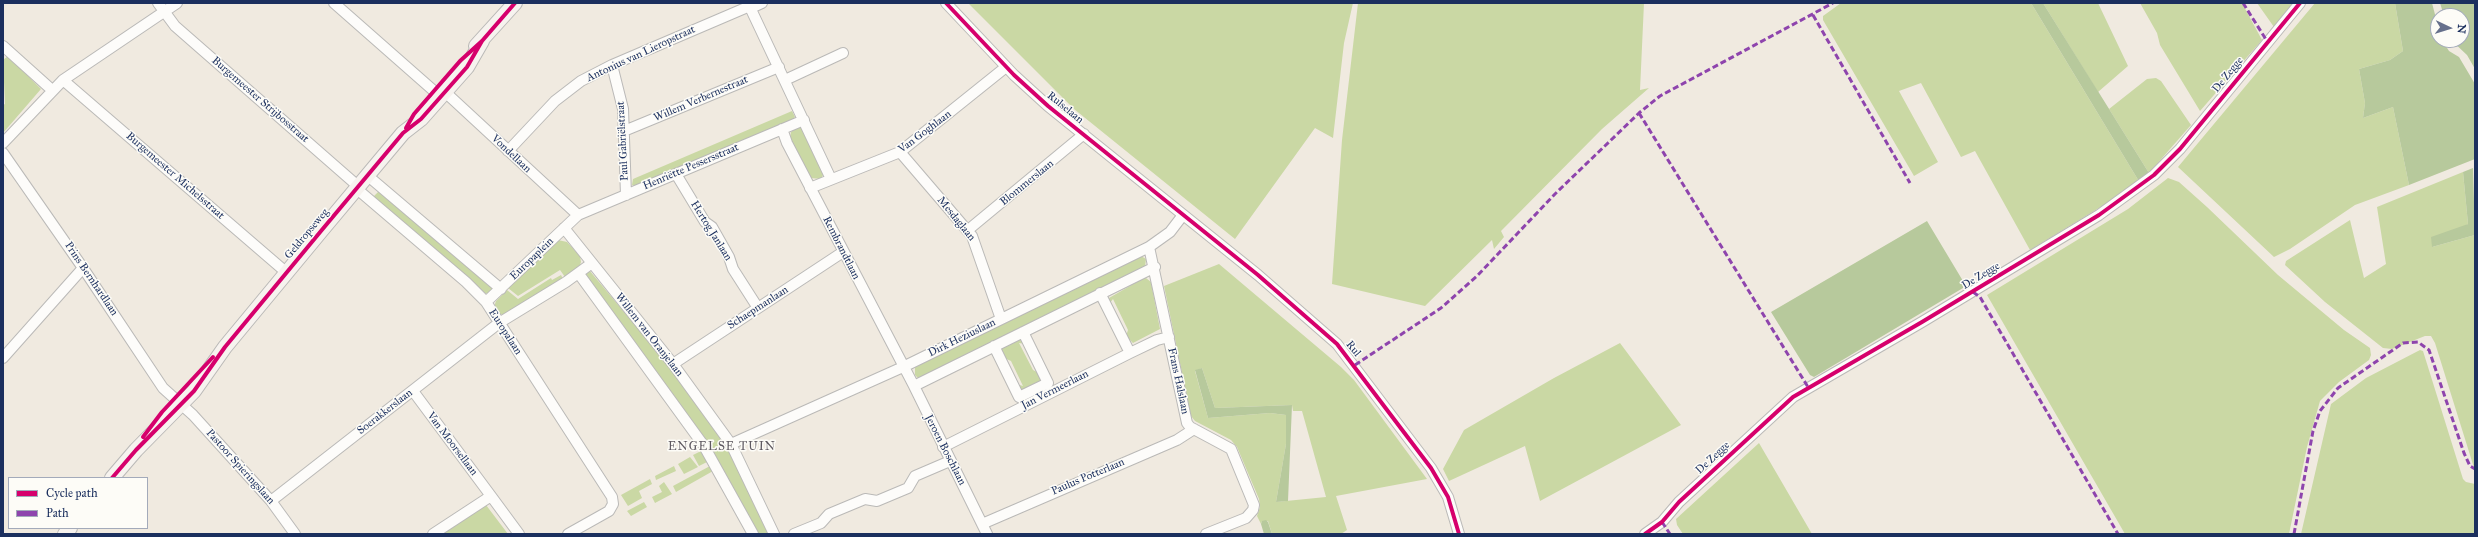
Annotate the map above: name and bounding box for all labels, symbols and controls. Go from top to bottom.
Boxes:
north arrow [2430,8,2470,48]
street label: Antonius van Lieropstraat [585,23,697,85]
text: N [2455,24,2468,34]
street label: Burgemeester Strijbosstraat [209,54,311,146]
street label: De Zegge [2210,55,2246,95]
street label: Willem Verbernestraat [652,73,750,125]
street label: Rulselaan [1044,89,1086,127]
street label: Paul Gabriëlstraat [614,101,632,181]
street label: Van Goghlaan [896,108,954,156]
street label: Burgemeester Michelsstraat [123,130,227,222]
street label: Vondellaan [488,132,534,176]
street label: Henriëtte Pessersstraat [641,141,741,193]
street label: Blommerslaan [998,157,1056,209]
street label: Mesdaglaan [934,194,978,244]
street label: Hertog Janlaan [687,199,735,263]
street label: Geldropseweg [282,206,332,262]
street label: Rembrandtlaan [819,214,863,282]
street label: Europaplein [507,235,557,283]
street label: Prins Bernhardlaan [61,240,121,318]
street label: De Zegge [1960,260,2002,292]
street label: Schaepmanlaan [725,283,791,333]
street label: Willem van Oranjelaan [612,291,686,379]
street label: Europalaan [485,307,525,357]
street label: Dirk Heziuslaan [926,316,998,360]
street label: Rul [1343,338,1363,360]
street label: Frans Halslaan [1165,347,1191,415]
street label: Jan Vermeerlaan [1019,367,1091,413]
street label: Soerakkerslaan [355,386,415,438]
street label: Van Moorsellaan [424,410,480,478]
street label: Jeroen Boschlaan [922,413,968,487]
street label: Pastoor Spieringslaan [203,427,277,507]
street label: De Zegge [1693,439,1733,477]
district label: ENGELSE TUIN [668,440,776,454]
street label: Paulus Potterlaan [1049,456,1127,498]
legend [8,477,148,529]
text: Cycle path [46,486,98,500]
text: Path [46,506,69,520]

